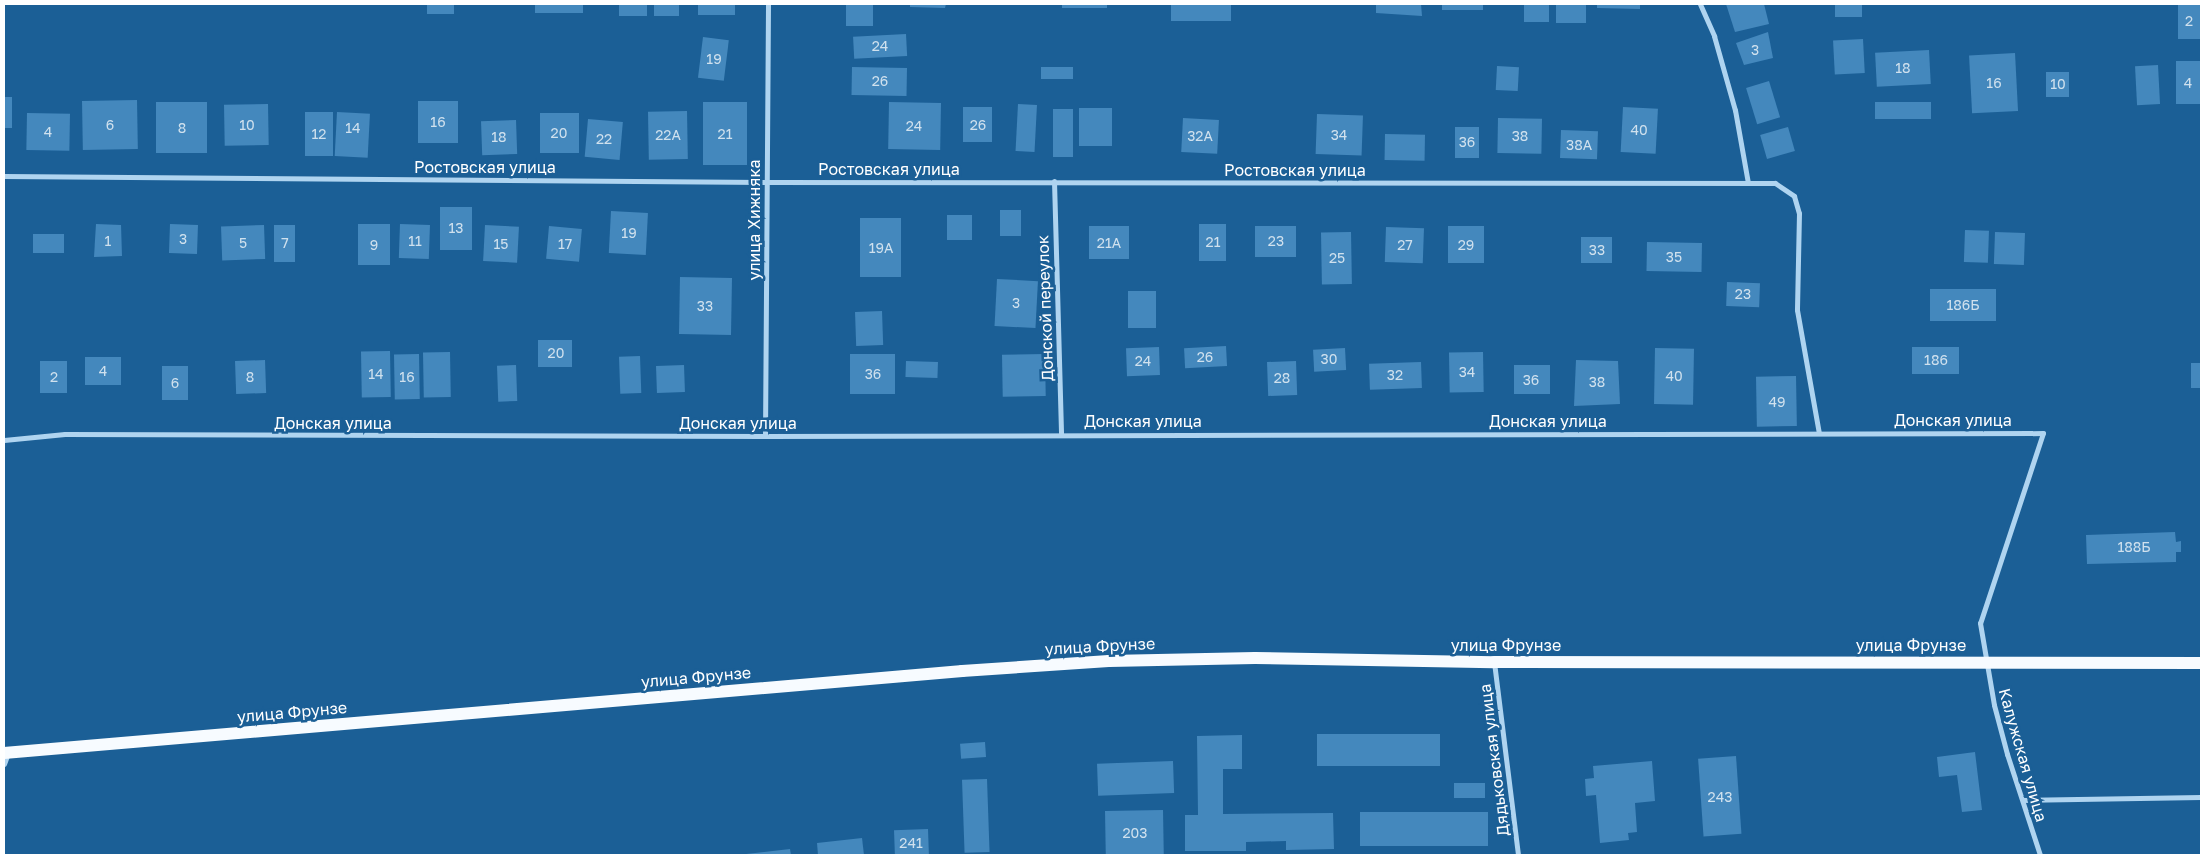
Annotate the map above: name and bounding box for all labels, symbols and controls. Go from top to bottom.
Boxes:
house number: 2 [2185,13,2193,29]
house number: 24 [872,38,888,54]
house number: 3 [1751,42,1759,58]
house number: 19 [706,51,722,67]
house number: 18 [1895,60,1911,76]
house number: 26 [872,73,888,89]
house number: 16 [1986,75,2002,91]
house number: 4 [2184,75,2192,91]
house number: 10 [2050,76,2066,92]
house number: 16 [430,114,446,130]
house number: 6 [106,117,114,133]
house number: 10 [239,117,255,133]
house number: 26 [970,117,986,133]
house number: 24 [906,118,922,134]
house number: 8 [178,120,186,136]
house number: 14 [345,120,361,136]
house number: 40 [1630,122,1648,138]
house number: 4 [44,124,52,140]
house number: 20 [551,125,567,141]
house number: 12 [312,126,326,142]
house number: 21 [718,126,732,142]
house number: 22А [655,127,681,143]
house number: 34 [1331,127,1347,143]
house number: 32А [1187,128,1213,144]
house number: 38 [1512,128,1528,144]
house number: 18 [491,129,507,145]
house number: 22 [596,131,612,147]
house number: 36 [1459,134,1475,150]
house number: 38А [1566,137,1592,153]
street label: Ростовская улица [414,157,556,177]
street label: Ростовская улица [818,159,960,179]
street label: улица Хижняка [744,160,764,280]
street label: Ростовская улица [1224,160,1366,180]
house number: 13 [449,220,463,236]
house number: 19 [621,225,637,241]
house number: 3 [179,231,187,247]
house number: 1 [105,233,111,249]
house number: 11 [408,233,422,249]
house number: 23 [1268,233,1284,249]
house number: 21 [1206,234,1220,250]
house number: 5 [239,235,247,251]
house number: 7 [281,235,289,251]
street label: Донской переулок [1033,235,1057,381]
house number: 21А [1097,235,1121,251]
house number: 15 [494,236,508,252]
house number: 17 [558,236,572,252]
house number: 9 [370,237,378,253]
house number: 27 [1397,237,1413,253]
house number: 29 [1458,237,1474,253]
house number: 19А [869,240,893,256]
house number: 33 [1589,242,1605,258]
house number: 35 [1666,249,1682,265]
house number: 25 [1329,250,1345,266]
house number: 23 [1735,286,1751,302]
house number: 3 [1012,295,1020,311]
house number: 186Б [1946,297,1980,313]
house number: 33 [697,298,713,314]
house number: 20 [548,345,564,361]
house number: 26 [1197,349,1213,365]
house number: 30 [1321,351,1337,367]
house number: 186 [1924,352,1948,368]
house number: 24 [1135,353,1151,369]
house number: 4 [99,363,107,379]
house number: 34 [1459,364,1475,380]
house number: 14 [368,366,384,382]
house number: 36 [865,366,881,382]
house number: 32 [1387,367,1403,383]
house number: 40 [1665,368,1683,384]
house number: 2 [50,369,58,385]
house number: 8 [246,369,254,385]
house number: 16 [399,369,415,385]
house number: 28 [1274,370,1290,386]
house number: 36 [1523,372,1539,388]
house number: 38 [1589,374,1605,390]
house number: 6 [171,375,179,391]
house number: 49 [1768,394,1786,410]
street label: Донская улица [1894,410,2012,430]
street label: Донская улица [1084,411,1202,431]
street label: Донская улица [1489,411,1607,431]
street label: Донская улица [274,413,392,433]
street label: Донская улица [679,413,797,433]
house number: 188Б [2117,539,2151,555]
street label: улица Фрунзе [1044,634,1156,658]
street label: улица Фрунзе [1451,635,1561,655]
street label: улица Фрунзе [1856,635,1966,655]
street label: улица Фрунзе [640,663,752,691]
street label: Дядьковская улица [1475,683,1513,837]
street label: Калужская улица [1995,686,2051,824]
street label: улица Фрунзе [236,698,348,726]
house number: 243 [1708,789,1732,805]
house number: 203 [1123,825,1147,841]
house number: 241 [899,835,923,851]

